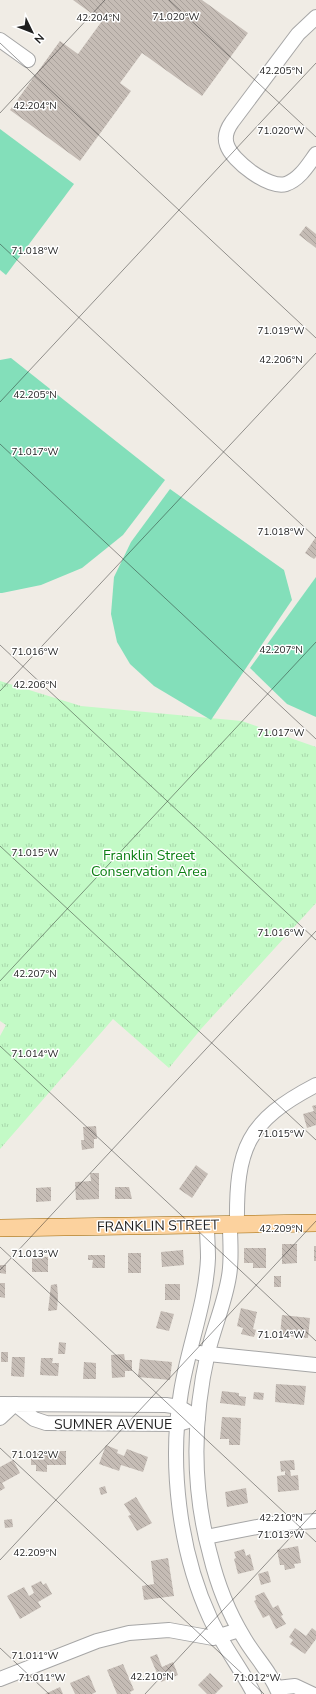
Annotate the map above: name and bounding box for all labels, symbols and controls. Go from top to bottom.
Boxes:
text: 71.020°W [152,10,200,24]
text: 42.204°N [76,11,120,25]
north arrow [12,12,52,52]
text: N [31,30,47,47]
text: 42.205°N [259,64,303,78]
text: 42.204°N [13,99,57,113]
text: 71.020°W [257,124,305,138]
text: 71.018°W [11,244,59,258]
text: 71.019°W [257,324,305,338]
text: 42.206°N [259,353,303,367]
text: 42.205°N [13,388,57,402]
text: 71.017°W [11,445,59,459]
text: 71.018°W [257,525,305,539]
text: 42.207°N [259,643,303,657]
text: 71.016°W [11,645,59,659]
text: 42.206°N [13,678,57,692]
text: 71.017°W [257,726,305,740]
text: 71.015°W [11,846,59,860]
park label: Franklin Street Conservation Area [91,846,207,881]
text: 71.016°W [257,926,305,940]
text: 42.207°N [13,967,57,981]
text: 71.014°W [11,1047,59,1061]
text: 71.015°W [257,1127,305,1141]
street label: FRANKLIN STREET [97,1215,220,1237]
text: 42.209°N [259,1222,303,1236]
text: 71.013°W [11,1247,59,1261]
text: 71.014°W [257,1328,305,1342]
street label: SUMNER AVENUE [54,1415,172,1434]
text: 71.012°W [11,1448,59,1462]
text: 42.210°N [259,1511,303,1525]
text: 71.013°W [257,1528,305,1542]
text: 42.209°N [13,1546,57,1560]
text: 71.011°W [11,1649,59,1663]
text: 42.210°N [130,1670,174,1684]
text: 71.011°W [18,1671,66,1685]
text: 71.012°W [233,1671,281,1685]

